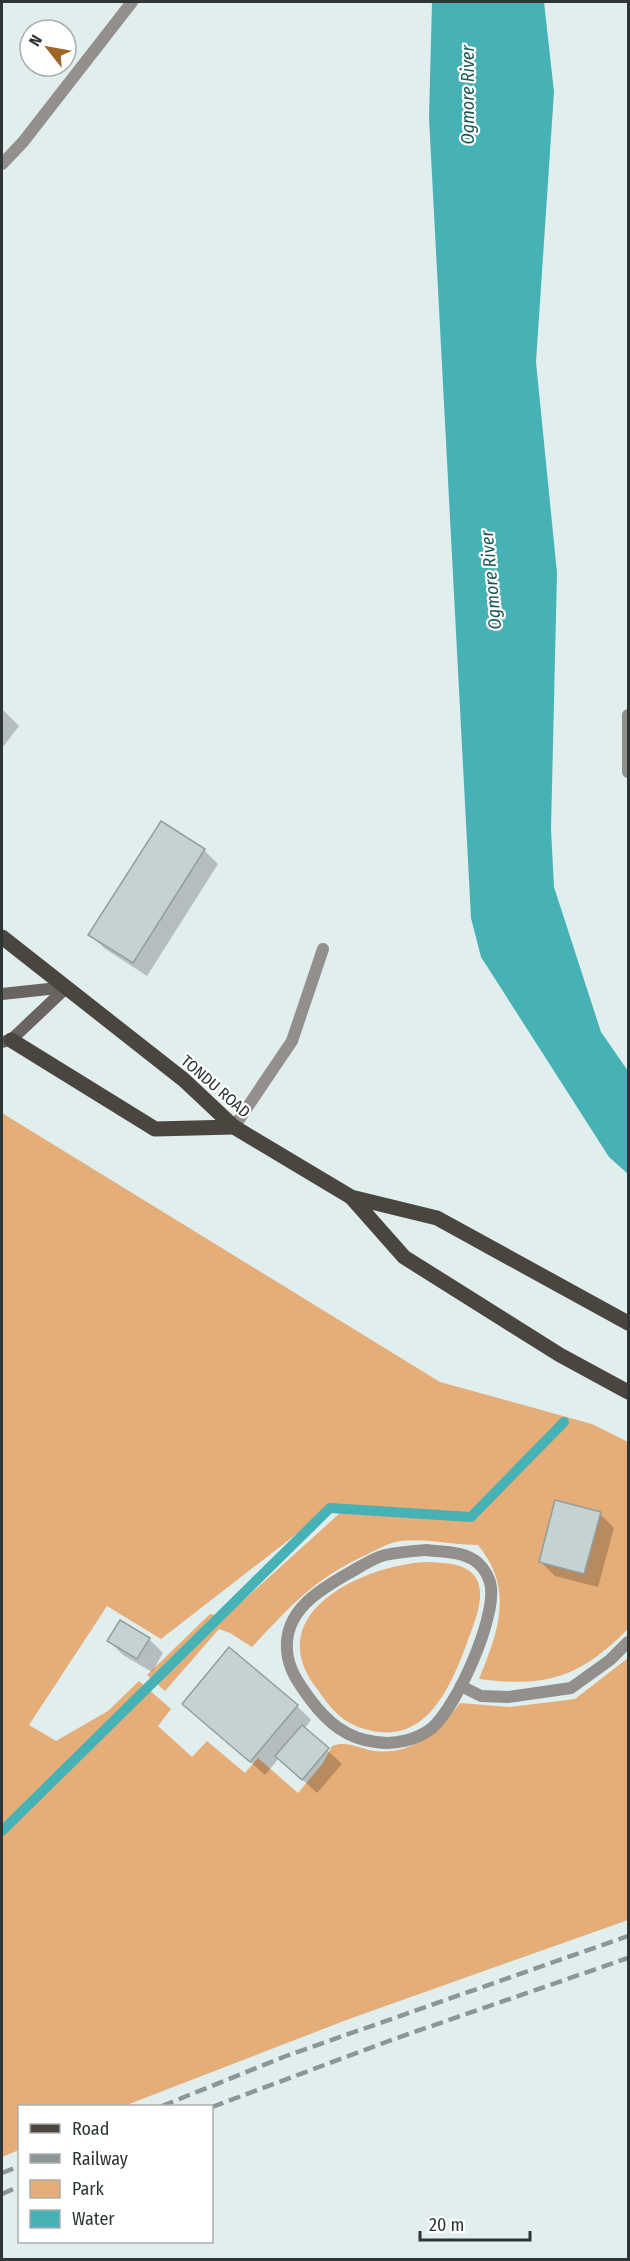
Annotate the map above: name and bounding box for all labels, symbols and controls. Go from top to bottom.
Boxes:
north arrow [18,18,78,78]
text: N [25,32,46,50]
water label: Ogmore River [457,45,479,145]
water label: Ogmore River [476,529,506,630]
street label: TONDU ROAD [177,1051,254,1122]
legend [18,2105,213,2243]
text: Road [72,2118,109,2140]
text: Railway [72,2148,128,2170]
text: Park [72,2178,105,2200]
scale bar [420,2204,530,2242]
text: Water [72,2208,115,2230]
text: 20 m [429,2214,464,2236]

